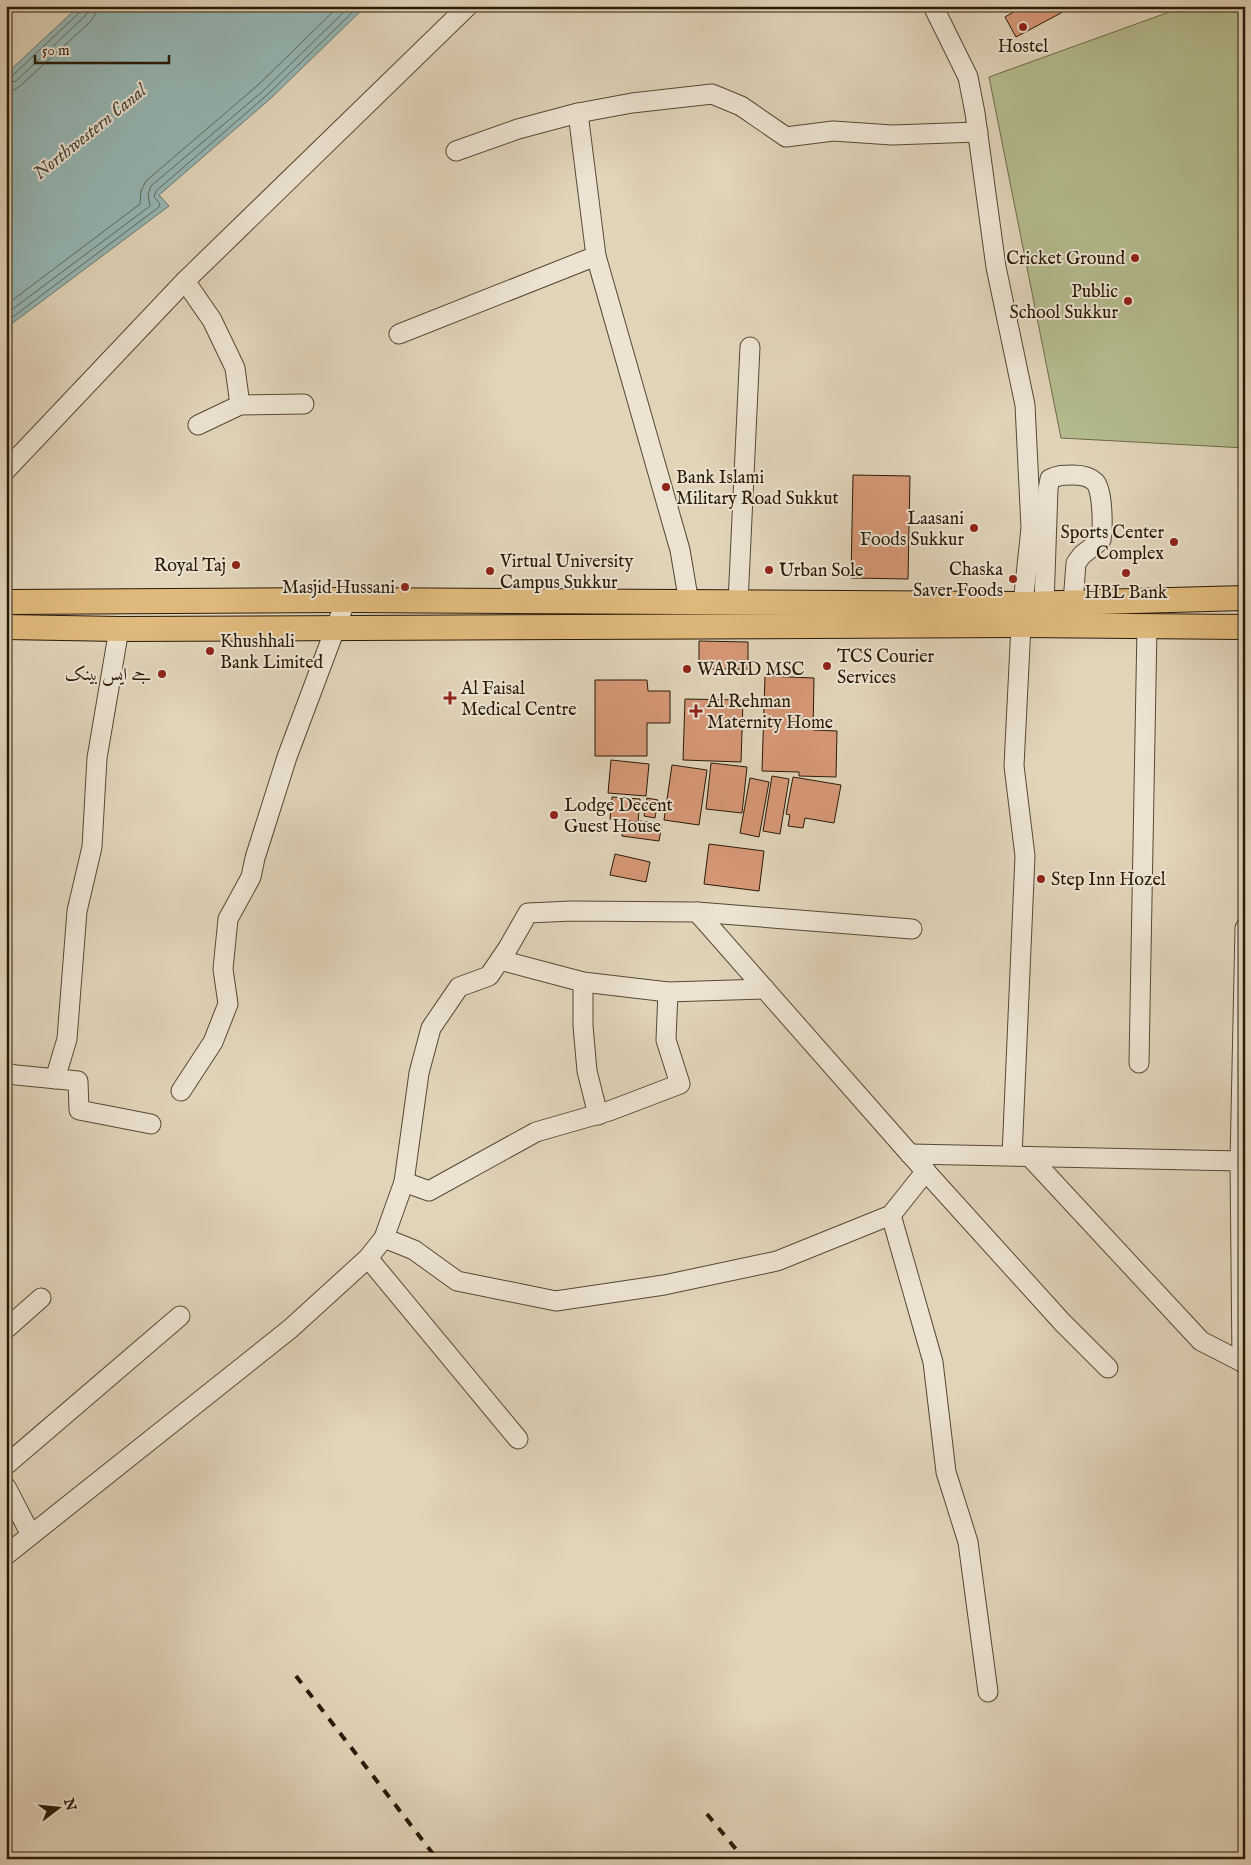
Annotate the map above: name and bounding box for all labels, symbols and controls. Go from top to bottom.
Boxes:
marker: Hostel [1017,21,1029,33]
scale bar [35,32,169,64]
place label: Hostel [998,36,1048,59]
text: 50 m [42,41,70,60]
water label: Northwestern Canal [29,79,153,186]
place label: Cricket Ground [1006,248,1125,271]
marker: Cricket Ground [1129,252,1141,264]
place label: Public School Sukkur [1010,281,1118,325]
marker: Public School Sukkur [1122,295,1134,307]
place label: Bank Islami Military Road Sukkut [676,467,839,511]
marker: Bank Islami Military Road Sukkut [660,481,672,493]
place label: Laasani Foods Sukkur [860,508,964,552]
marker: Laasani Foods Sukkur [968,522,980,534]
place label: Sports Center Complex [1061,522,1164,566]
marker: Sports Center Complex [1168,536,1180,548]
place label: Virtual University Campus Sukkur [499,551,633,595]
place label: Royal Taj [154,555,226,578]
marker: Royal Taj [230,559,242,571]
place label: Chaska Saver Foods [913,559,1003,603]
place label: Urban Sole [779,560,863,583]
marker: Urban Sole [763,564,775,576]
marker: Virtual University Campus Sukkur [484,565,496,577]
marker: HBL Bank [1120,567,1132,579]
marker: Chaska Saver Foods [1007,573,1019,585]
place label: Masjid Hussani [282,577,395,600]
marker: Masjid Hussani [399,581,411,593]
place label: HBL Bank [1084,582,1168,605]
place label: Khushhali Bank Limited [220,631,324,675]
marker: Khushhali Bank Limited [204,645,216,657]
place label: TCS Courier Services [837,646,935,690]
place label: WARID MSC [697,659,804,682]
marker: TCS Courier Services [821,660,833,672]
marker: WARID MSC [681,663,693,675]
place label: جے ایس بینک [65,664,152,687]
marker: جے ایس بینک [156,668,168,680]
place label: Al Faisal Medical Centre [460,678,576,722]
marker: Al Faisal Medical Centre [443,691,457,705]
place label: Al Rehman Maternity Home [706,691,833,735]
marker: Al Rehman Maternity Home [689,704,703,718]
place label: Lodge Decent Guest House [564,795,673,839]
marker: Lodge Decent Guest House [548,809,560,821]
place label: Step Inn Hozel [1051,869,1166,892]
marker: Step Inn Hozel [1035,873,1047,885]
north arrow [32,1782,82,1832]
text: N [59,1795,80,1813]

